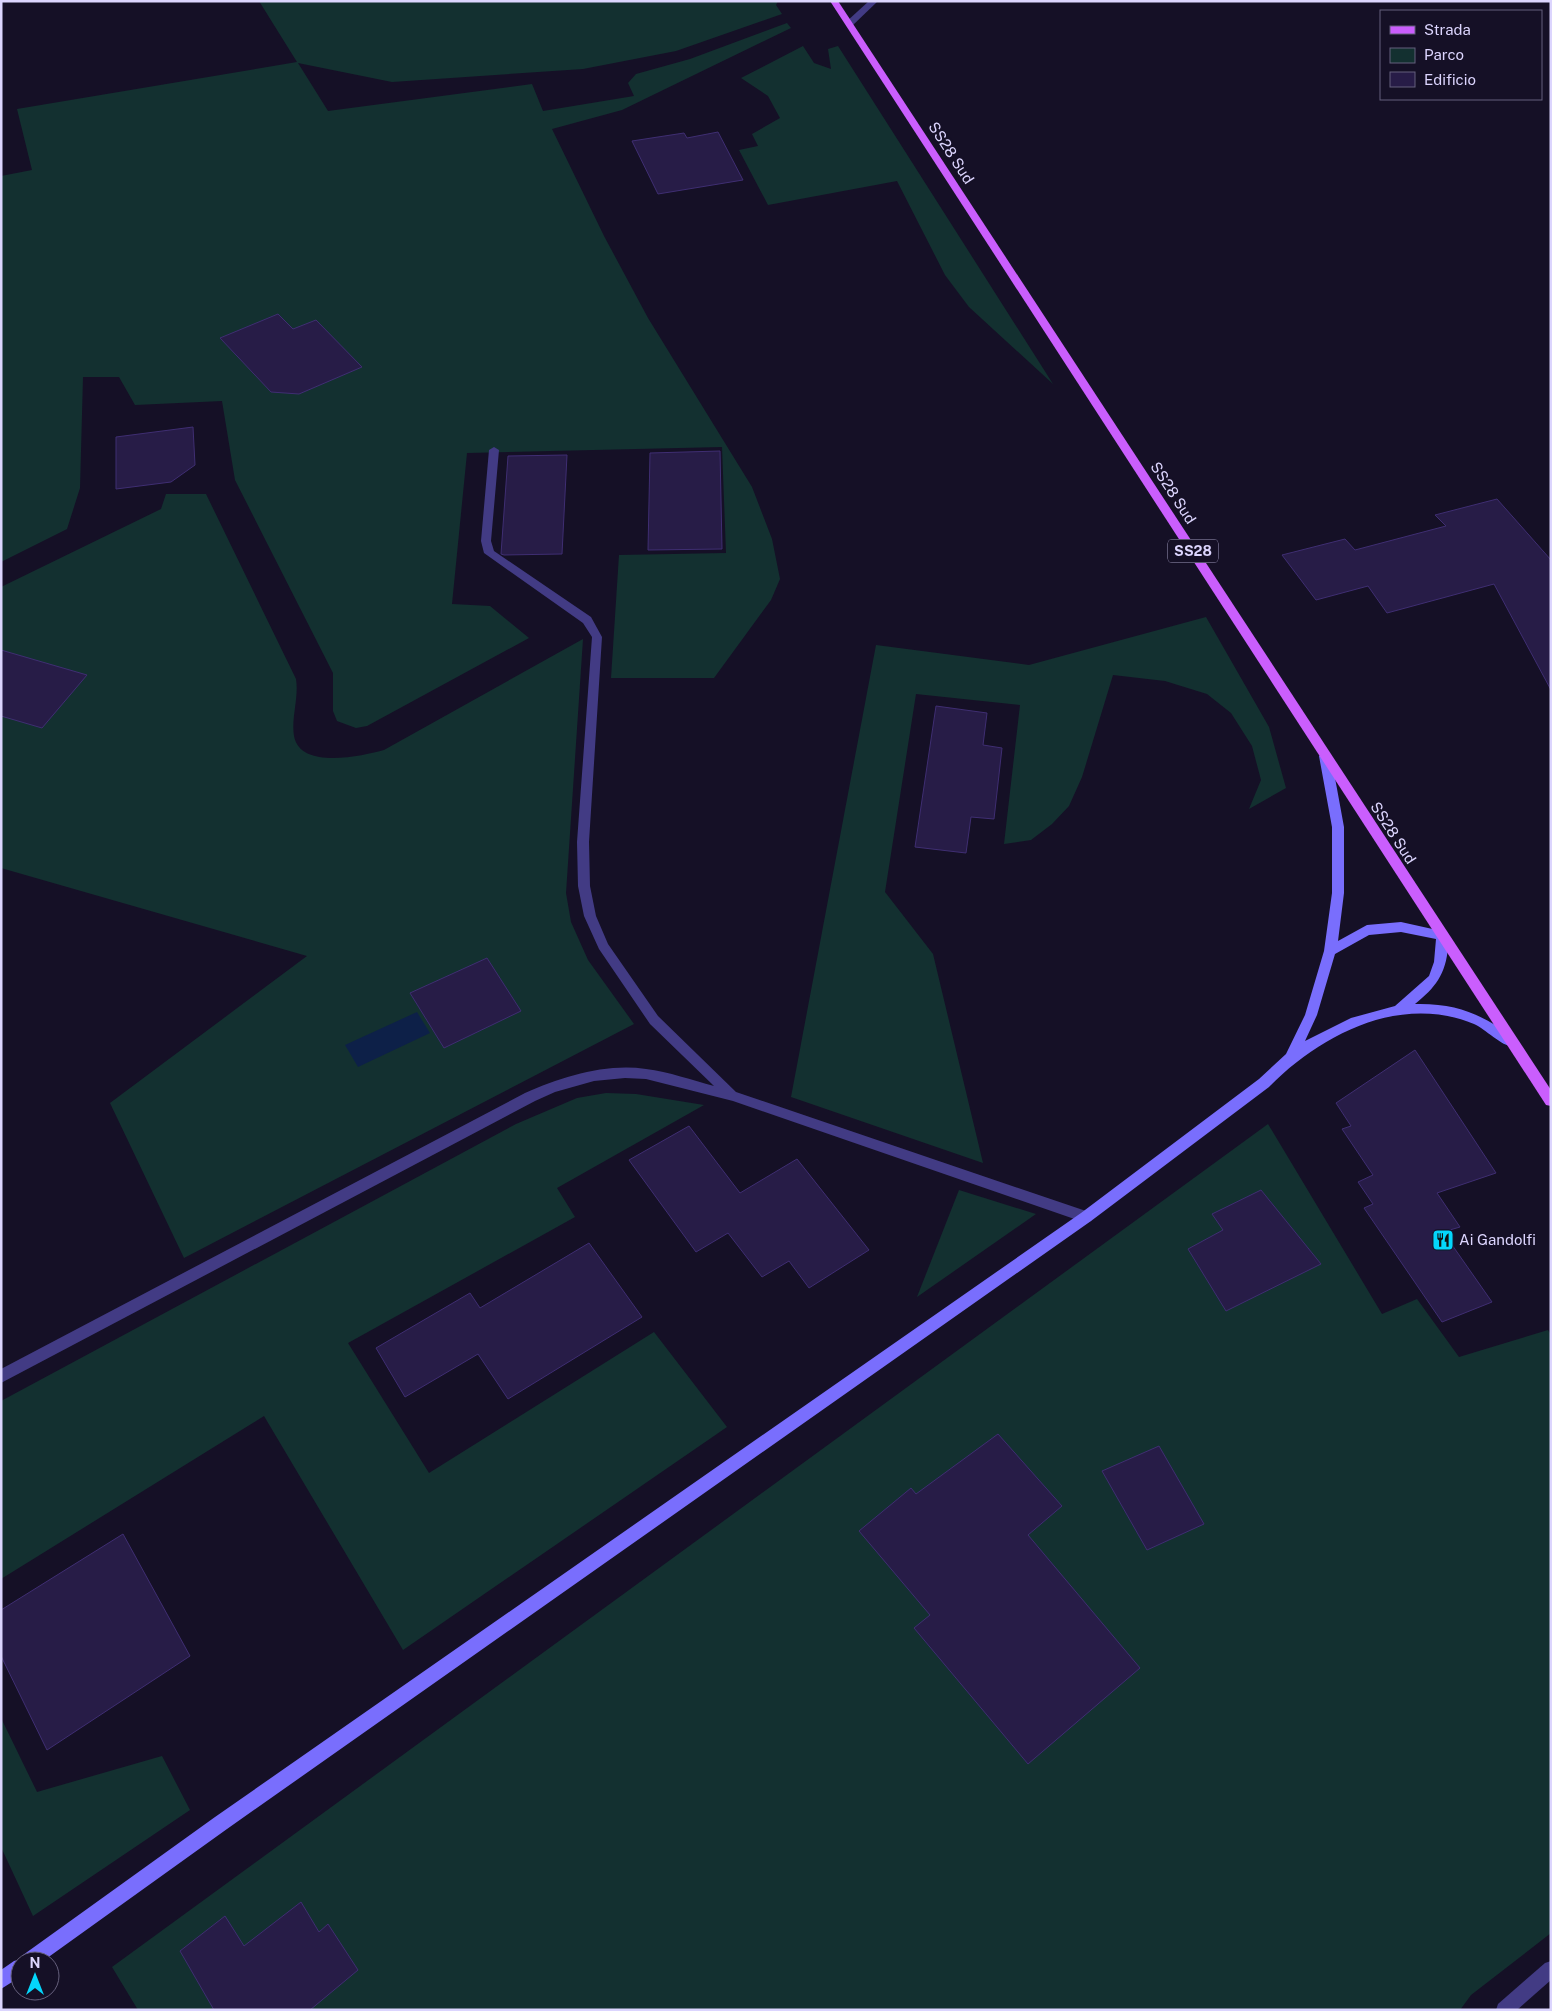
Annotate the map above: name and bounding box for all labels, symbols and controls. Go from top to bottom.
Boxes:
legend [1380,10,1542,100]
text: Strada [1424,21,1471,38]
text: Parco [1424,46,1464,63]
text: Edificio [1424,71,1476,88]
street label: SS28 Sud [925,119,978,187]
street label: SS28 Sud [1147,459,1200,527]
road number: SS28 [1168,540,1218,562]
street label: SS28 Sud [1367,799,1420,867]
restaurant icon: Ai Gandolfi [1431,1228,1455,1252]
place label: Ai Gandolfi [1459,1231,1536,1248]
north arrow [10,1951,60,2001]
text: N [30,1955,40,1971]

